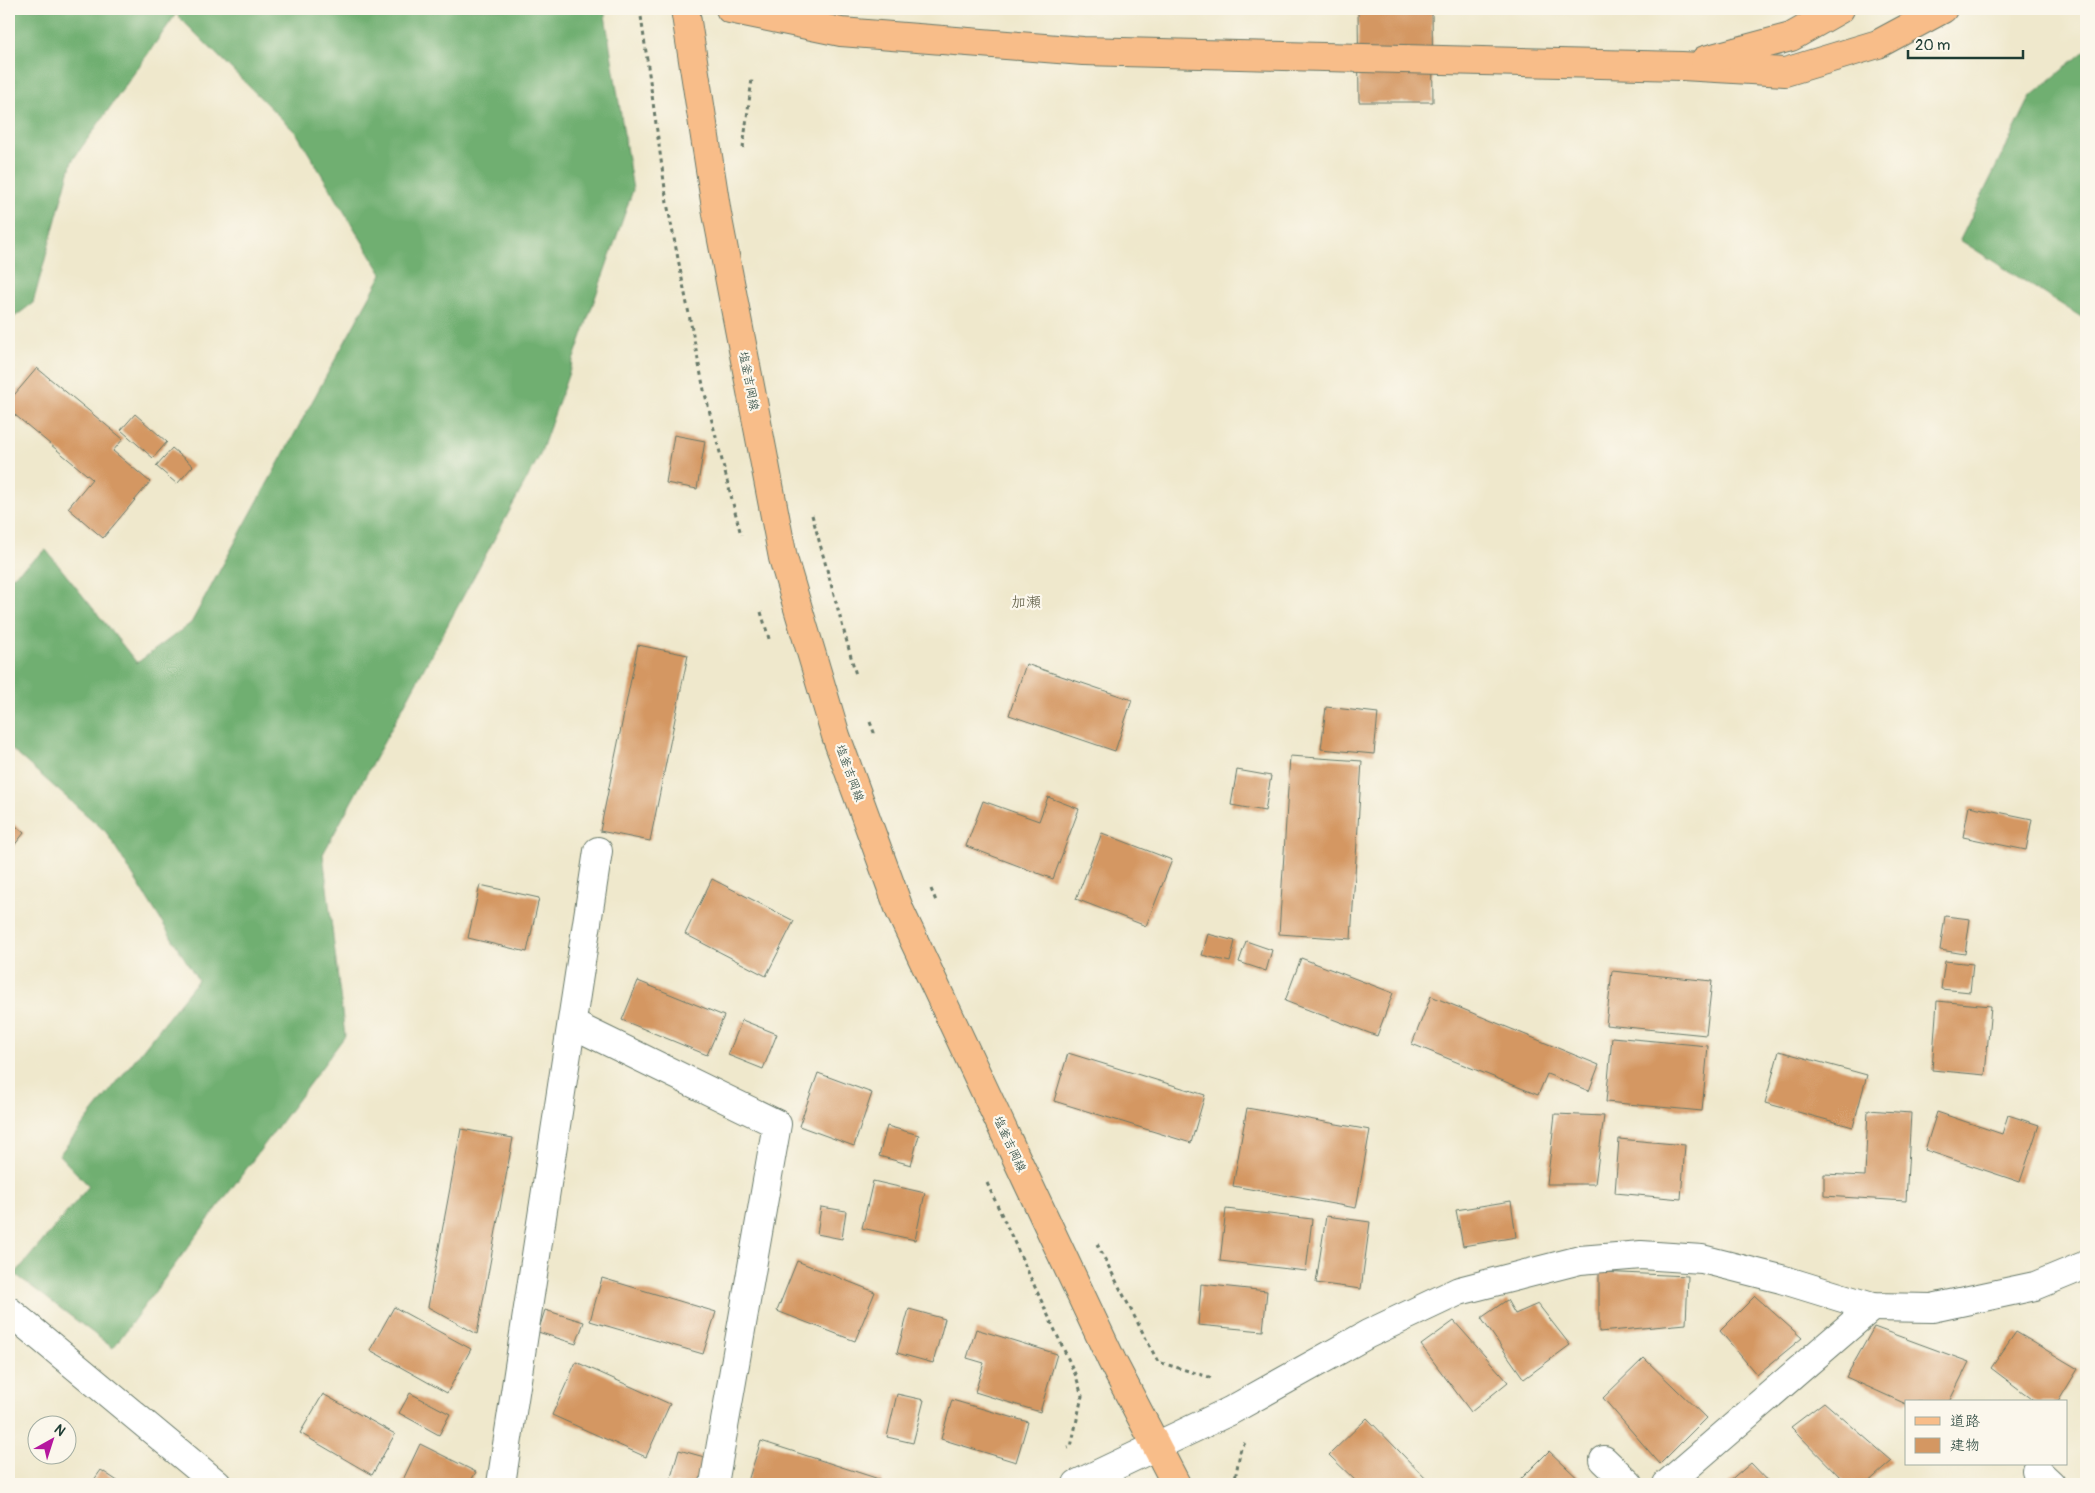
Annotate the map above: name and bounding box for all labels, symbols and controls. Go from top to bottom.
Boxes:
scale bar [1908,28,2022,60]
text: 20 m [1915,36,1950,55]
street label: 塩釜吉岡線 [735,350,762,412]
district label: 加瀬 [1011,593,1041,612]
street label: 塩釜吉岡線 [832,742,867,804]
street label: 塩釜吉岡線 [990,1114,1029,1175]
legend [1905,1400,2068,1466]
text: 道路 [1950,1412,1980,1431]
north arrow [28,1416,78,1466]
text: N [51,1421,69,1440]
text: 建物 [1950,1436,1980,1455]

